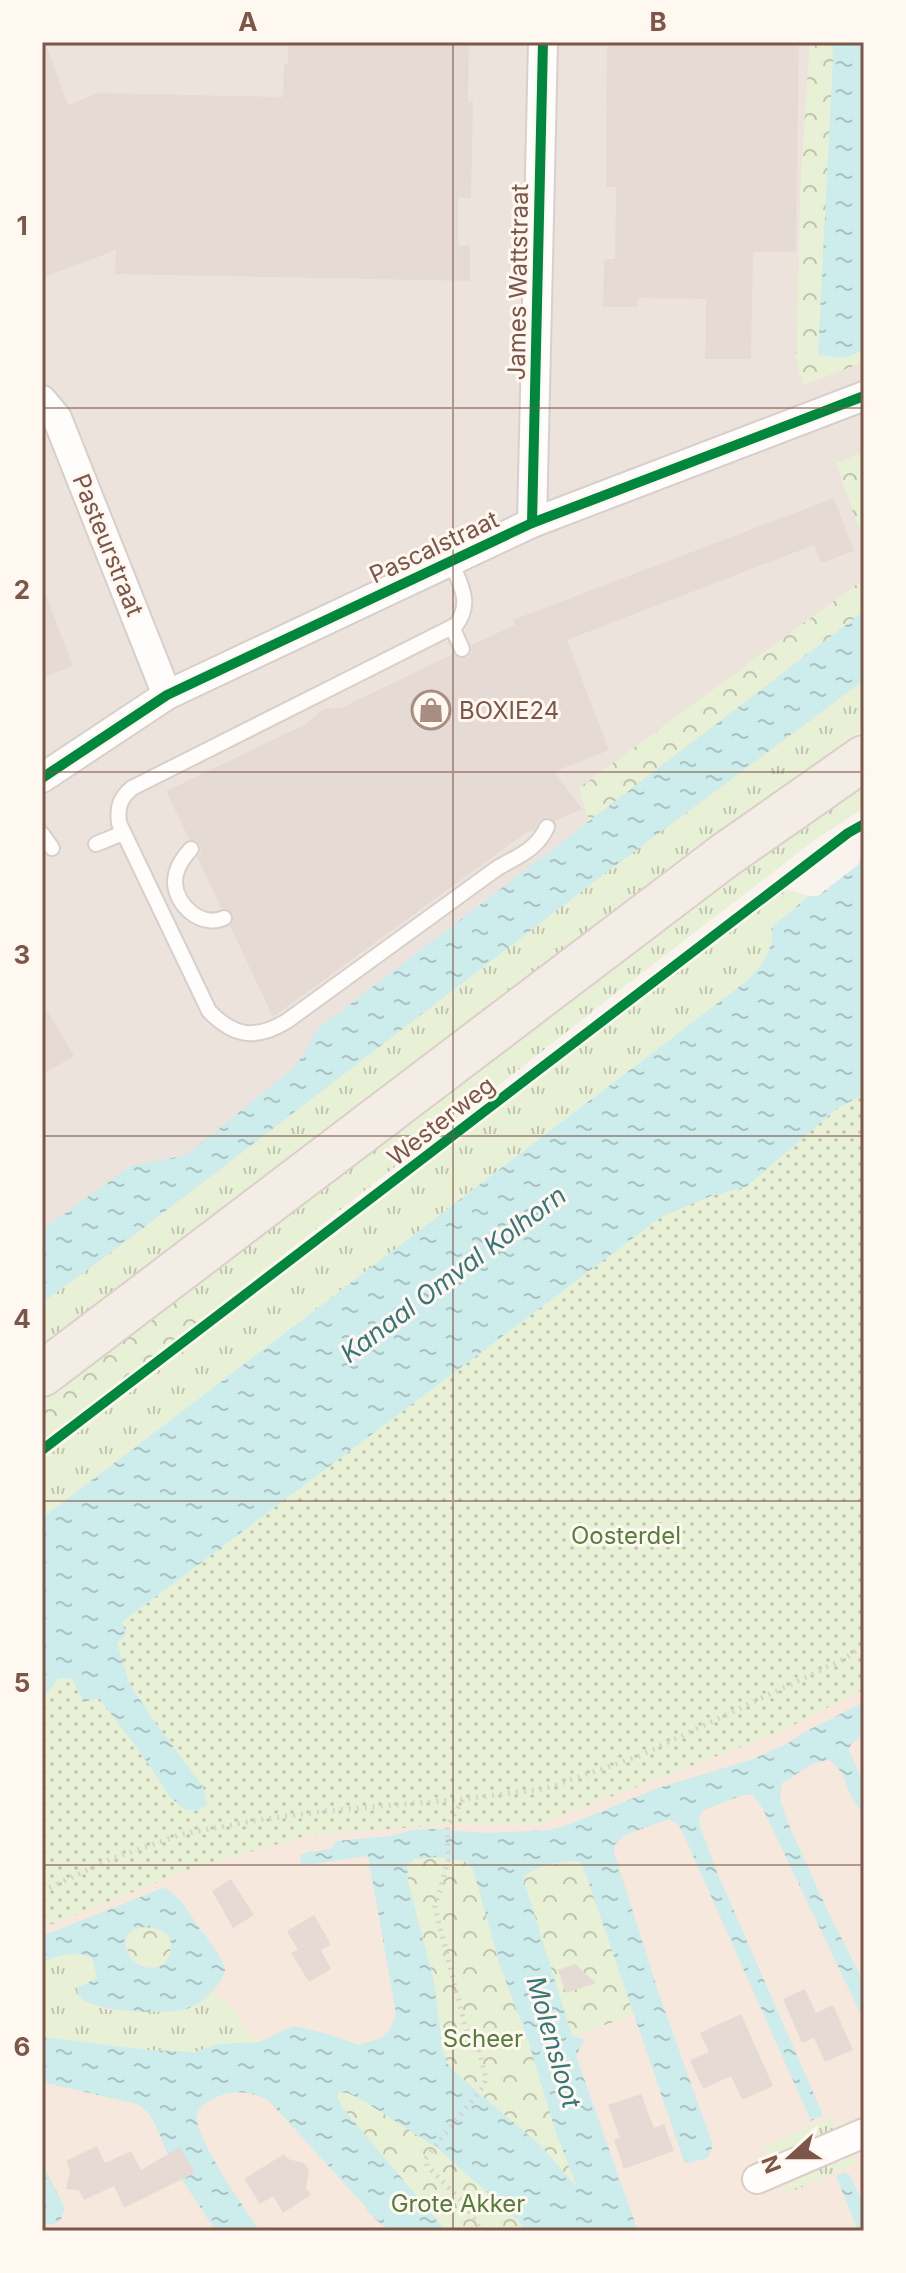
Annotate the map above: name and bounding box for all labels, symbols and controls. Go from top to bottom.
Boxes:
text: A [238,6,258,37]
text: B [649,6,667,37]
street label: James Wattstraat [502,183,534,381]
text: 1 [16,210,28,241]
street label: Pasteurstraat [66,470,150,620]
street label: Pascalstraat [365,504,503,590]
text: 2 [14,574,30,605]
shop icon: BOXIE24 [410,689,452,731]
place label: BOXIE24 [459,696,559,725]
text: 3 [14,939,30,970]
street label: Westerweg [382,1070,500,1172]
water label: Kanaal Omval Kolhorn [334,1179,572,1369]
text: 4 [13,1303,31,1334]
park label: Oosterdel [571,1521,681,1550]
text: 5 [14,1667,30,1698]
water label: Molensloot [520,1973,588,2112]
park label: Scheer [443,2024,523,2053]
text: 6 [14,2031,30,2062]
north arrow [750,2117,830,2197]
text: N [756,2152,786,2177]
park label: Grote Akker [391,2189,525,2218]

